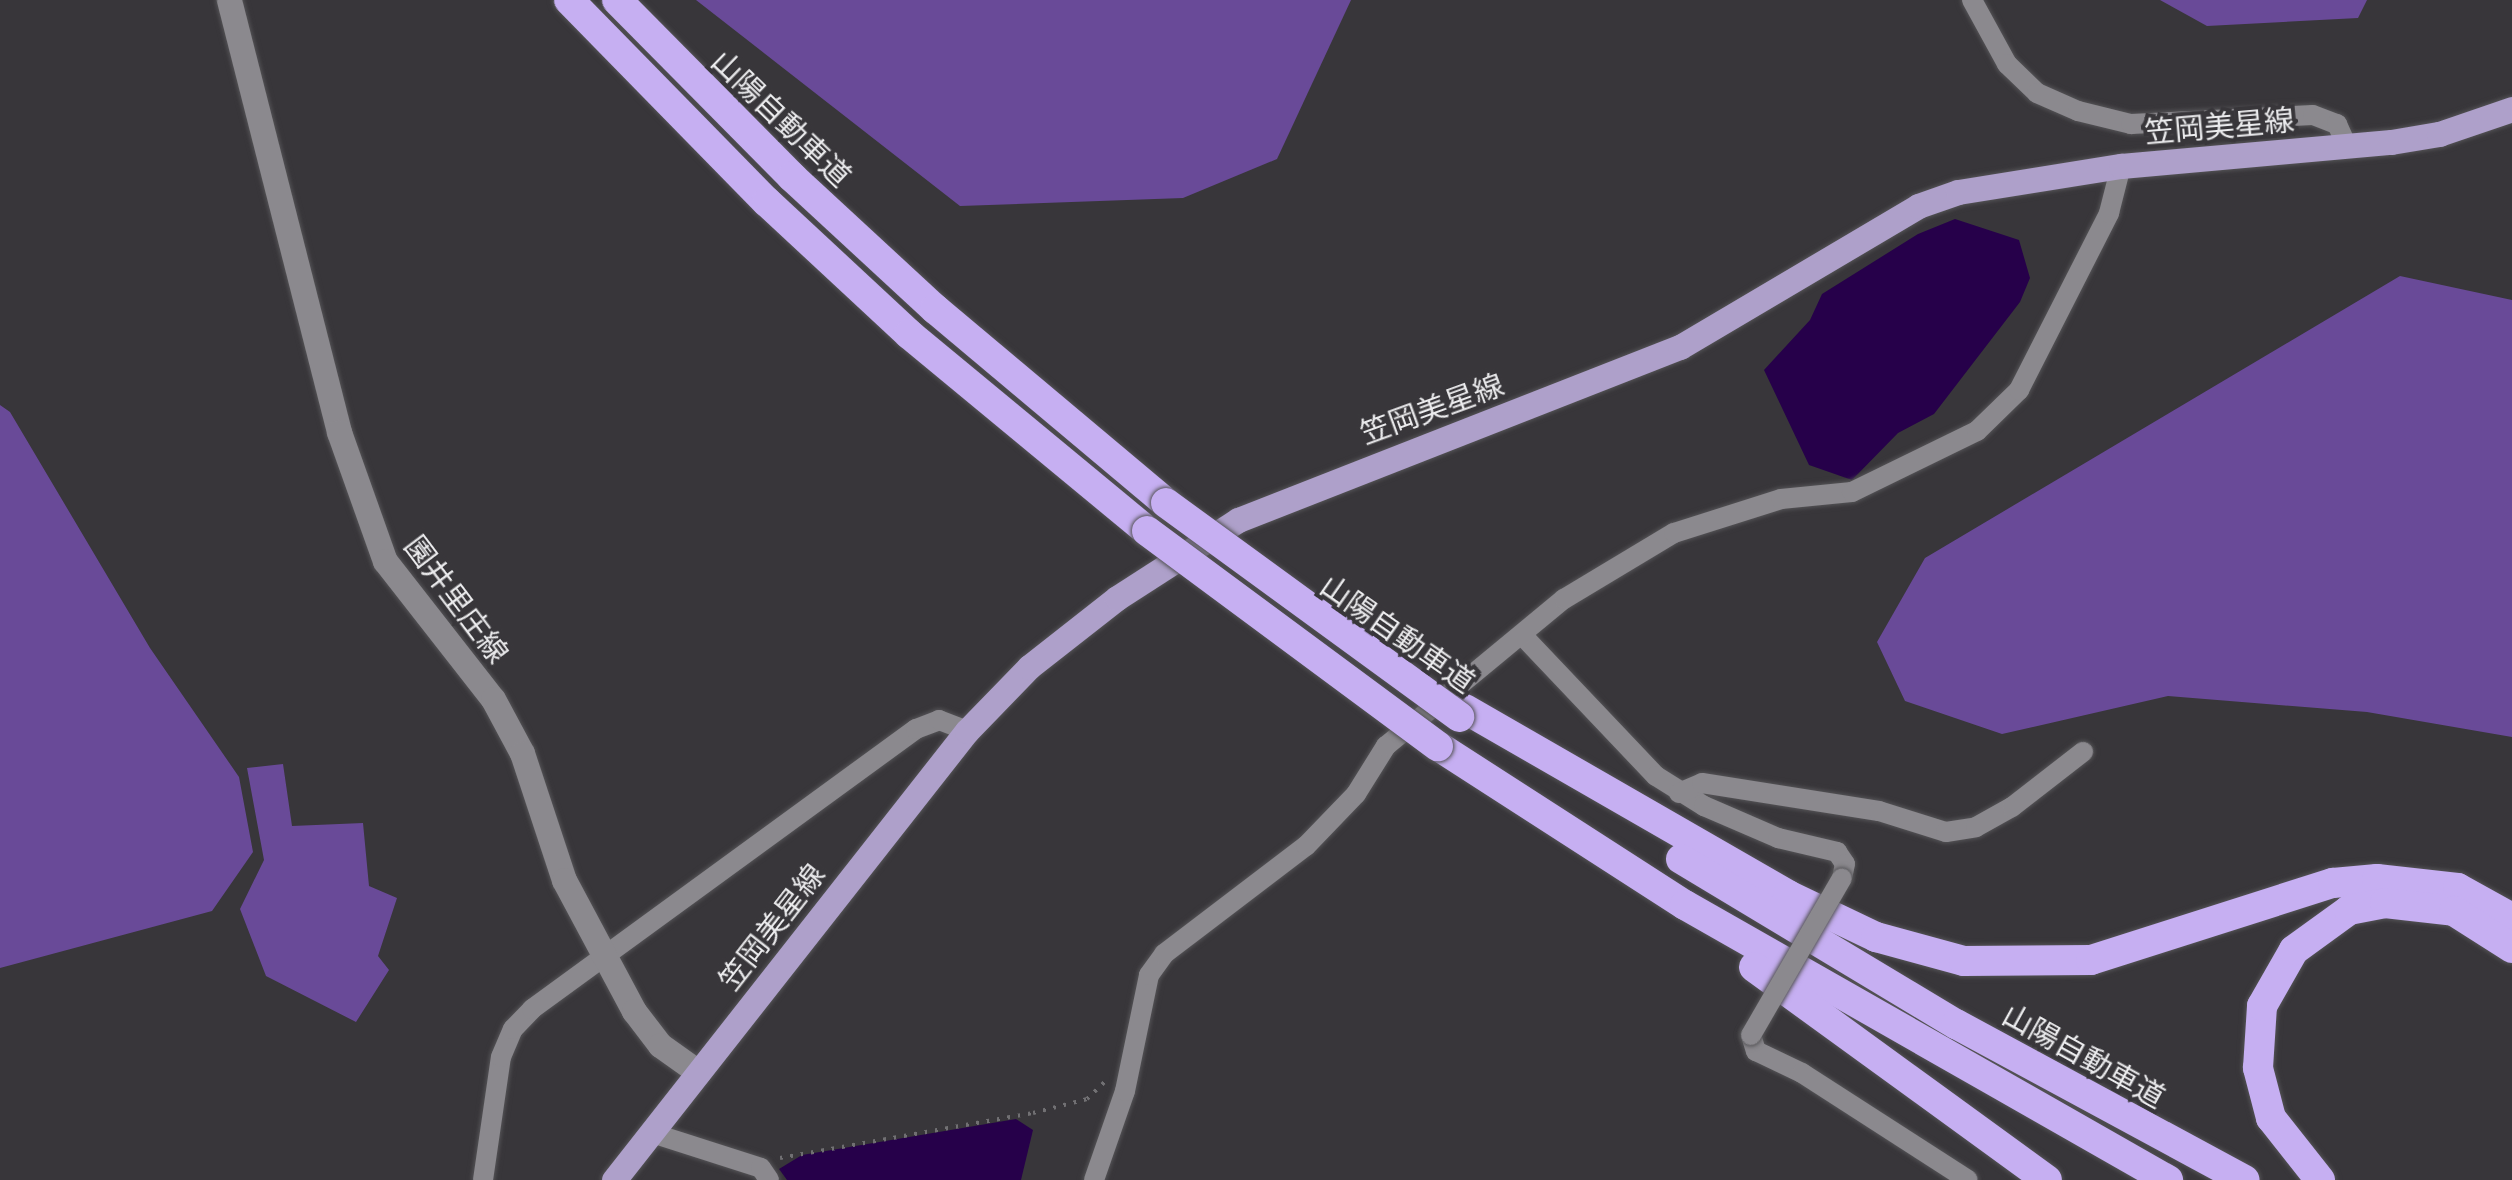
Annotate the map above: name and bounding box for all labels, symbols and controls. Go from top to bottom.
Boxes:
street label: 山陽自動車道 [706,42,860,192]
street label: 笠岡美星線 [2143,100,2295,148]
street label: 笠岡美星線 [1354,364,1508,450]
street label: 園井里庄線 [398,527,518,669]
street label: 山陽自動車道 [1315,566,1483,698]
street label: 笠岡美星線 [710,856,830,996]
street label: 山陽自動車道 [1998,995,2172,1113]

